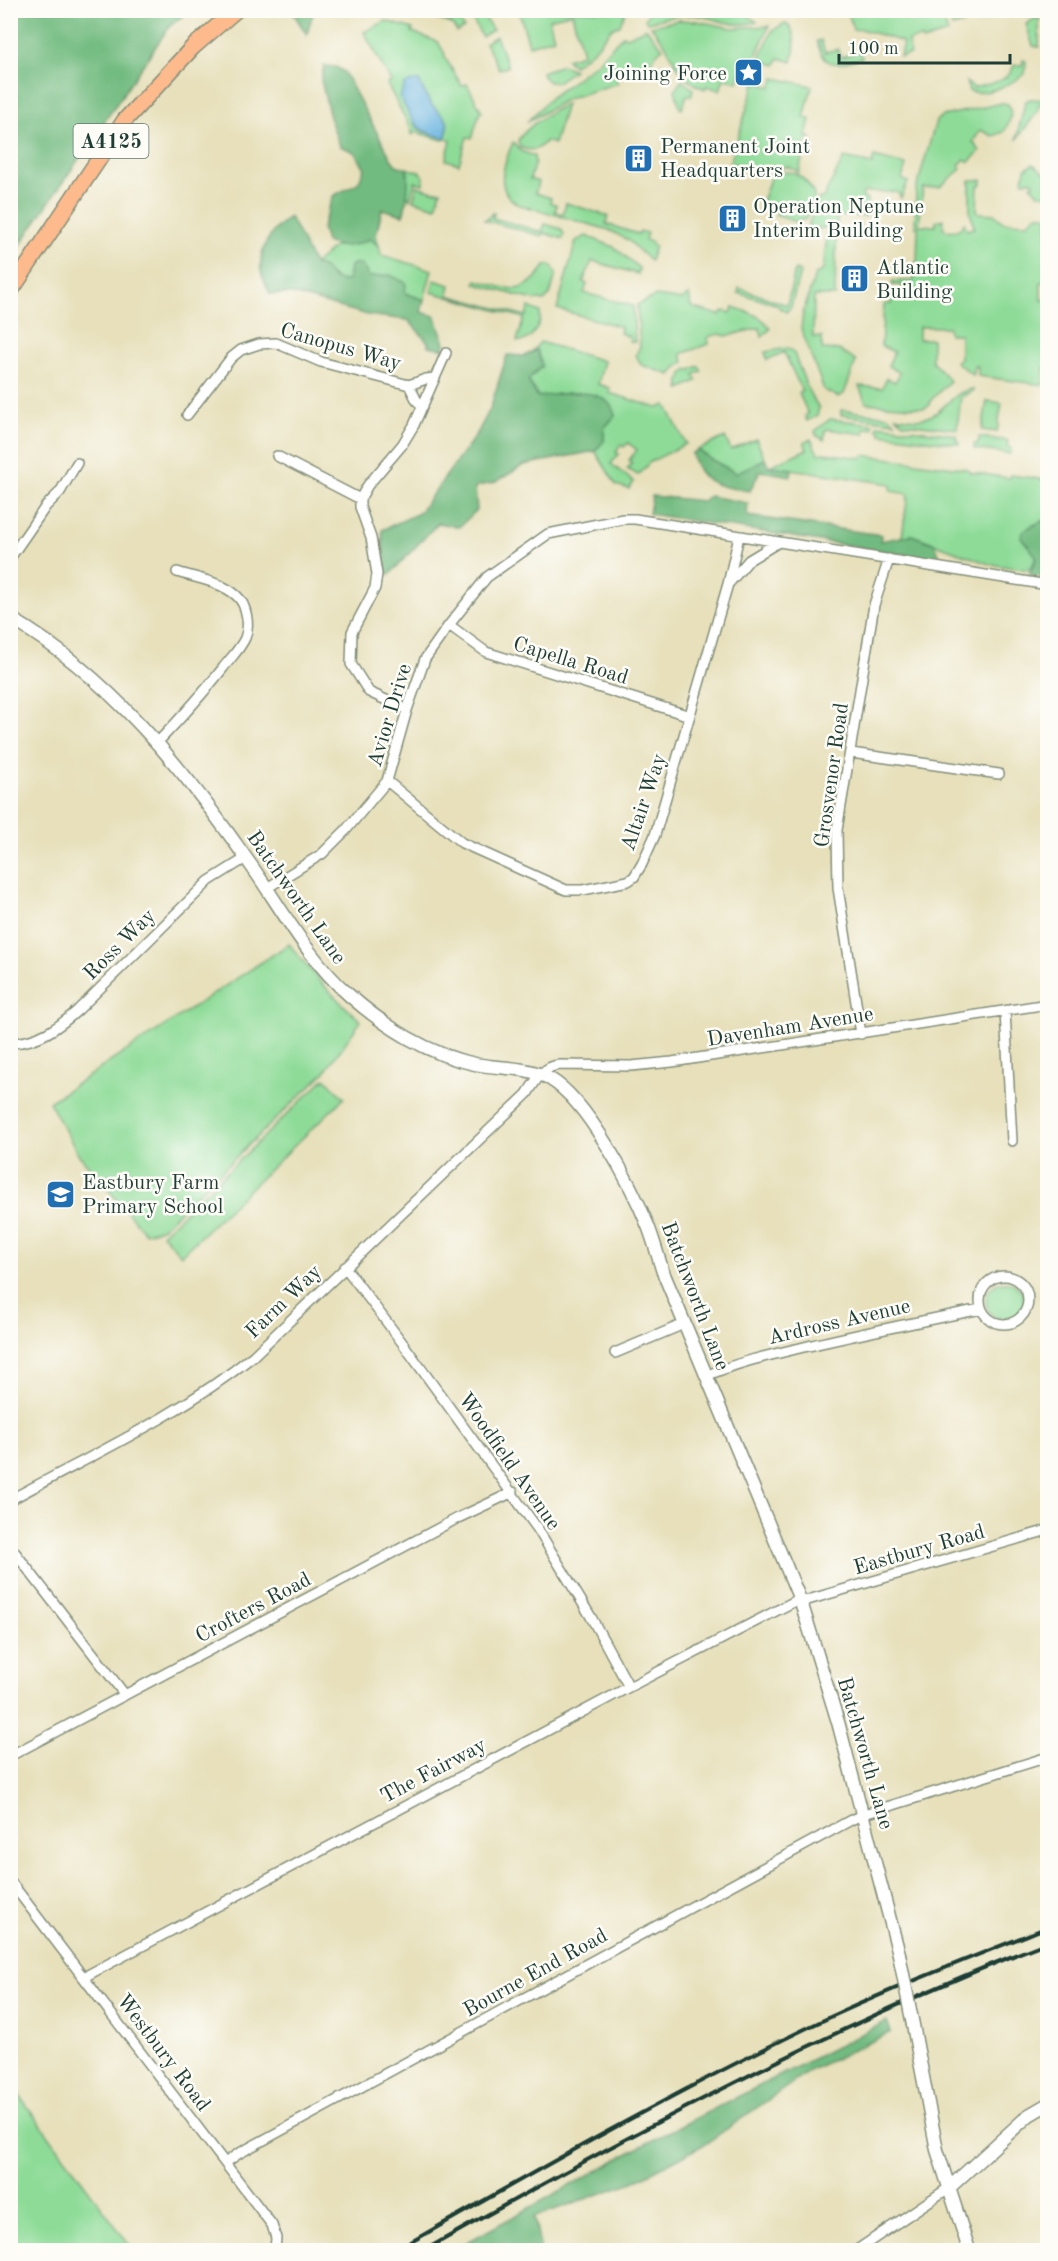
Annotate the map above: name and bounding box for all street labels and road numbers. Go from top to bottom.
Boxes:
road number: A4125 [74,124,148,158]
street label: Canopus Way [278,320,404,375]
street label: Capella Road [510,634,631,689]
street label: Avior Drive [365,661,416,770]
street label: Grosvenor Road [812,701,853,849]
street label: Altair Way [618,751,671,854]
street label: Batchworth Lane [242,827,349,968]
street label: Ross Way [80,905,160,985]
street label: Davenham Avenue [705,1004,875,1051]
street label: Batchworth Lane [657,1219,733,1374]
street label: Farm Way [242,1261,326,1343]
street label: Ardross Avenue [766,1296,913,1349]
street label: Woodfield Avenue [454,1389,564,1534]
street label: Eastbury Road [851,1522,988,1579]
street label: Crofters Road [193,1569,315,1648]
street label: Batchworth Lane [833,1675,896,1832]
street label: The Fairway [377,1735,490,1808]
street label: Bourne End Road [460,1925,611,2022]
street label: Westbury Road [112,1990,214,2116]

